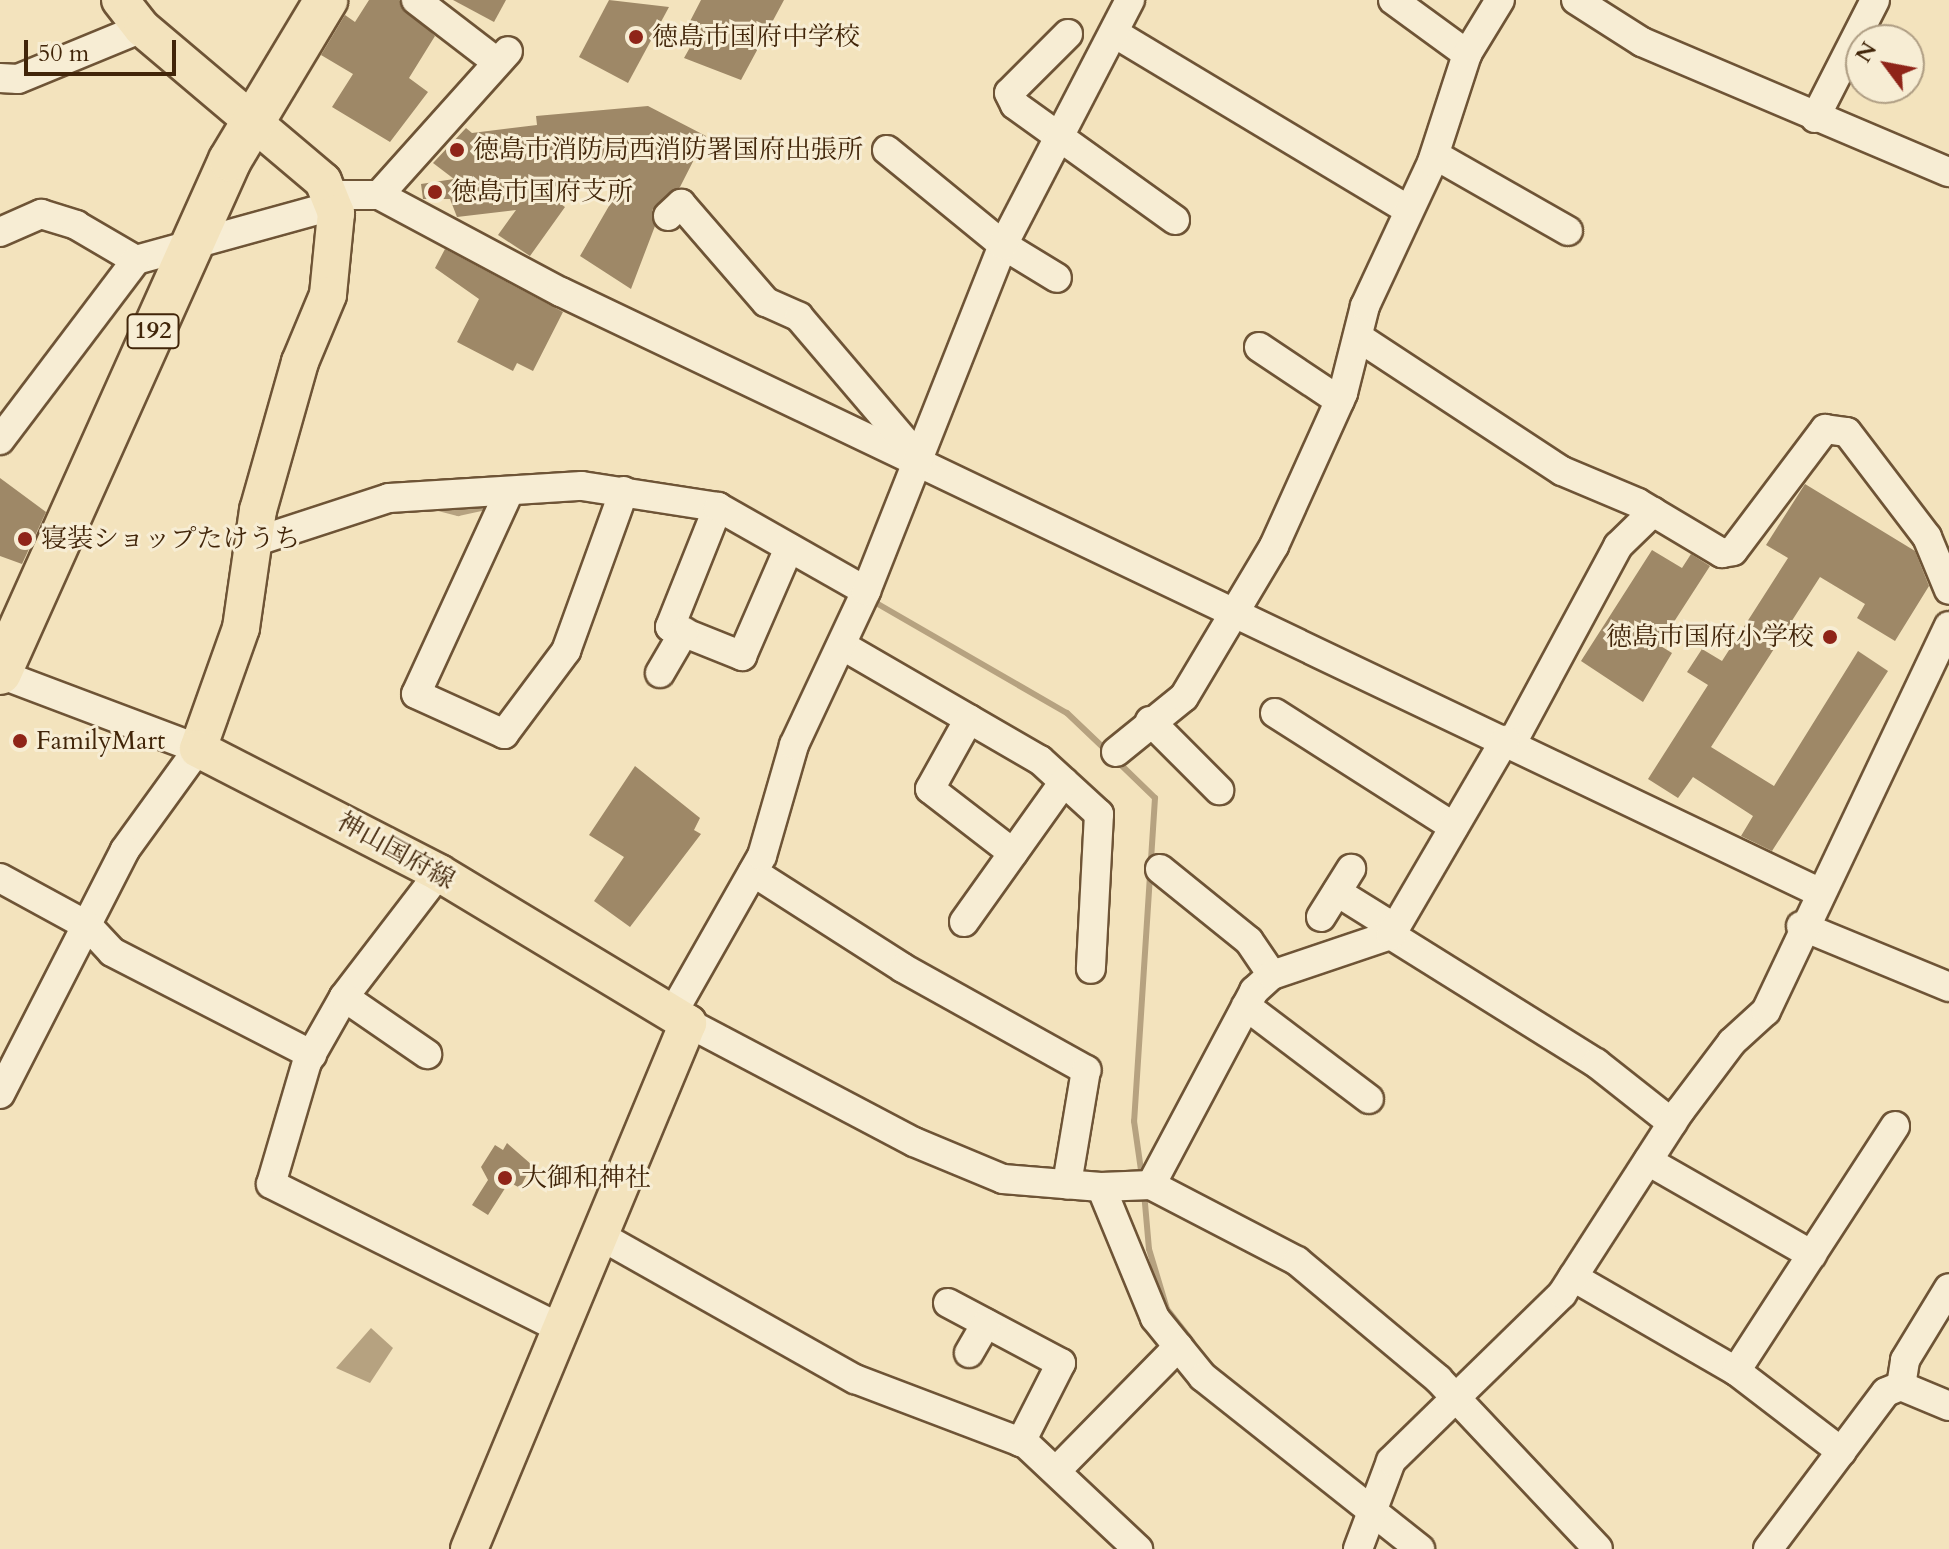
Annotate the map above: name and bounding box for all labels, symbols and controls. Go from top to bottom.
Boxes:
place label: 徳島市国府中学校 [652,21,860,53]
scale bar [28,24,180,74]
north arrow [1845,24,1925,104]
marker: 徳島市国府中学校 [627,28,645,46]
text: N [1849,36,1884,68]
text: 50 m [38,37,89,70]
place label: 徳島市消防局西消防署国府出張所 [473,134,863,166]
marker: 徳島市消防局西消防署国府出張所 [448,141,466,159]
place label: 徳島市国府支所 [451,176,633,208]
marker: 徳島市国府支所 [426,183,444,201]
road number: 192 [125,311,181,351]
place label: 寝装ショップたけうち [41,523,301,555]
marker: 寝装ショップたけうち [16,530,34,548]
place label: 徳島市国府小学校 [1606,621,1814,653]
marker: 徳島市国府小学校 [1821,628,1839,646]
place label: FamilyMart [36,725,165,757]
marker: FamilyMart [11,732,29,750]
street label: 神山国府線 [332,806,460,896]
place label: 大御和神社 [521,1162,651,1194]
marker: 大御和神社 [496,1169,514,1187]

